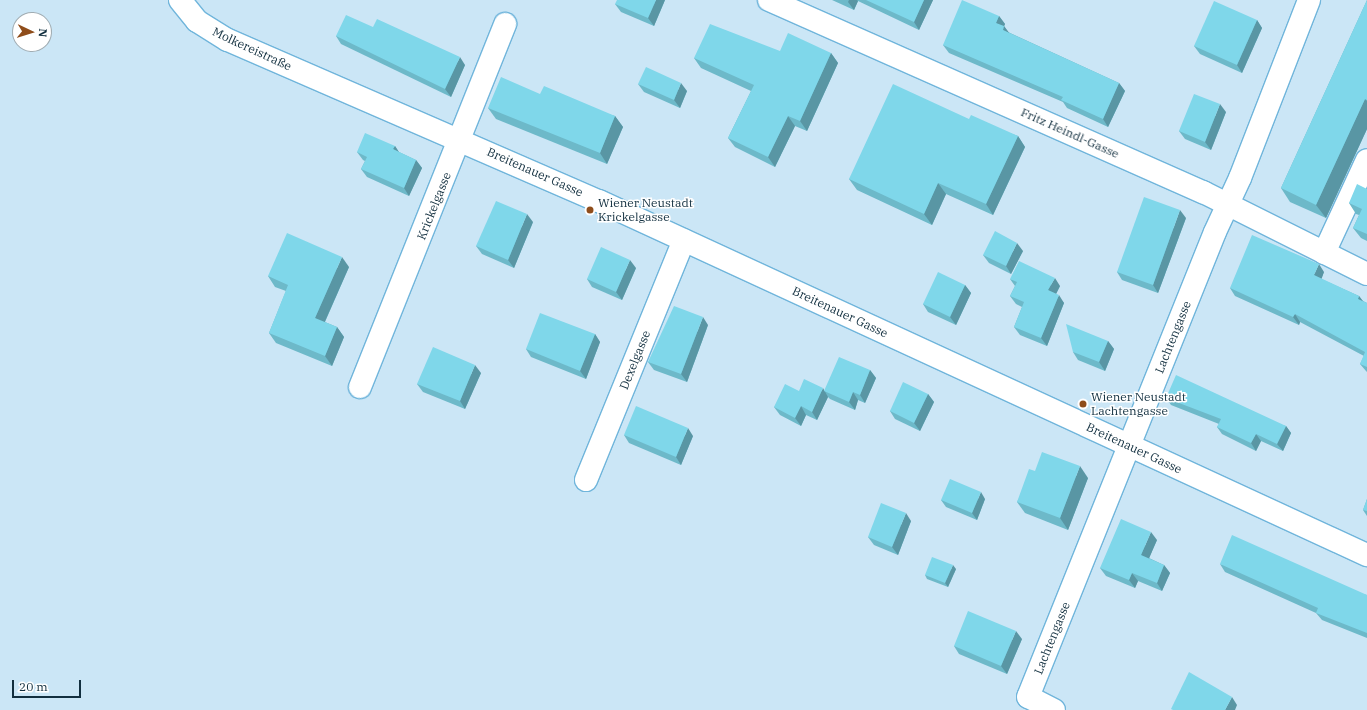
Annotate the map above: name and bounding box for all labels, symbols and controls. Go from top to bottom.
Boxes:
north arrow [12,12,52,52]
street label: Molkereistraße [210,24,294,74]
text: N [36,28,50,38]
street label: Fritz Heindl-Gasse [1019,105,1121,161]
street label: Breitenauer Gasse [485,144,585,200]
street label: Krickelgasse [414,170,454,242]
place label: Wiener Neustadt Krickelgasse [598,196,693,224]
marker: Wiener Neustadt Krickelgasse [585,205,595,215]
street label: Breitenauer Gasse [790,284,890,340]
street label: Lachtengasse [1152,299,1194,375]
street label: Dexelgasse [617,328,653,392]
place label: Wiener Neustadt Lachtengasse [1091,390,1186,418]
marker: Wiener Neustadt Lachtengasse [1078,399,1088,409]
street label: Breitenauer Gasse [1084,420,1184,476]
street label: Lachtengasse [1031,600,1073,676]
scale bar [14,672,83,698]
text: 20 m [19,679,48,694]

